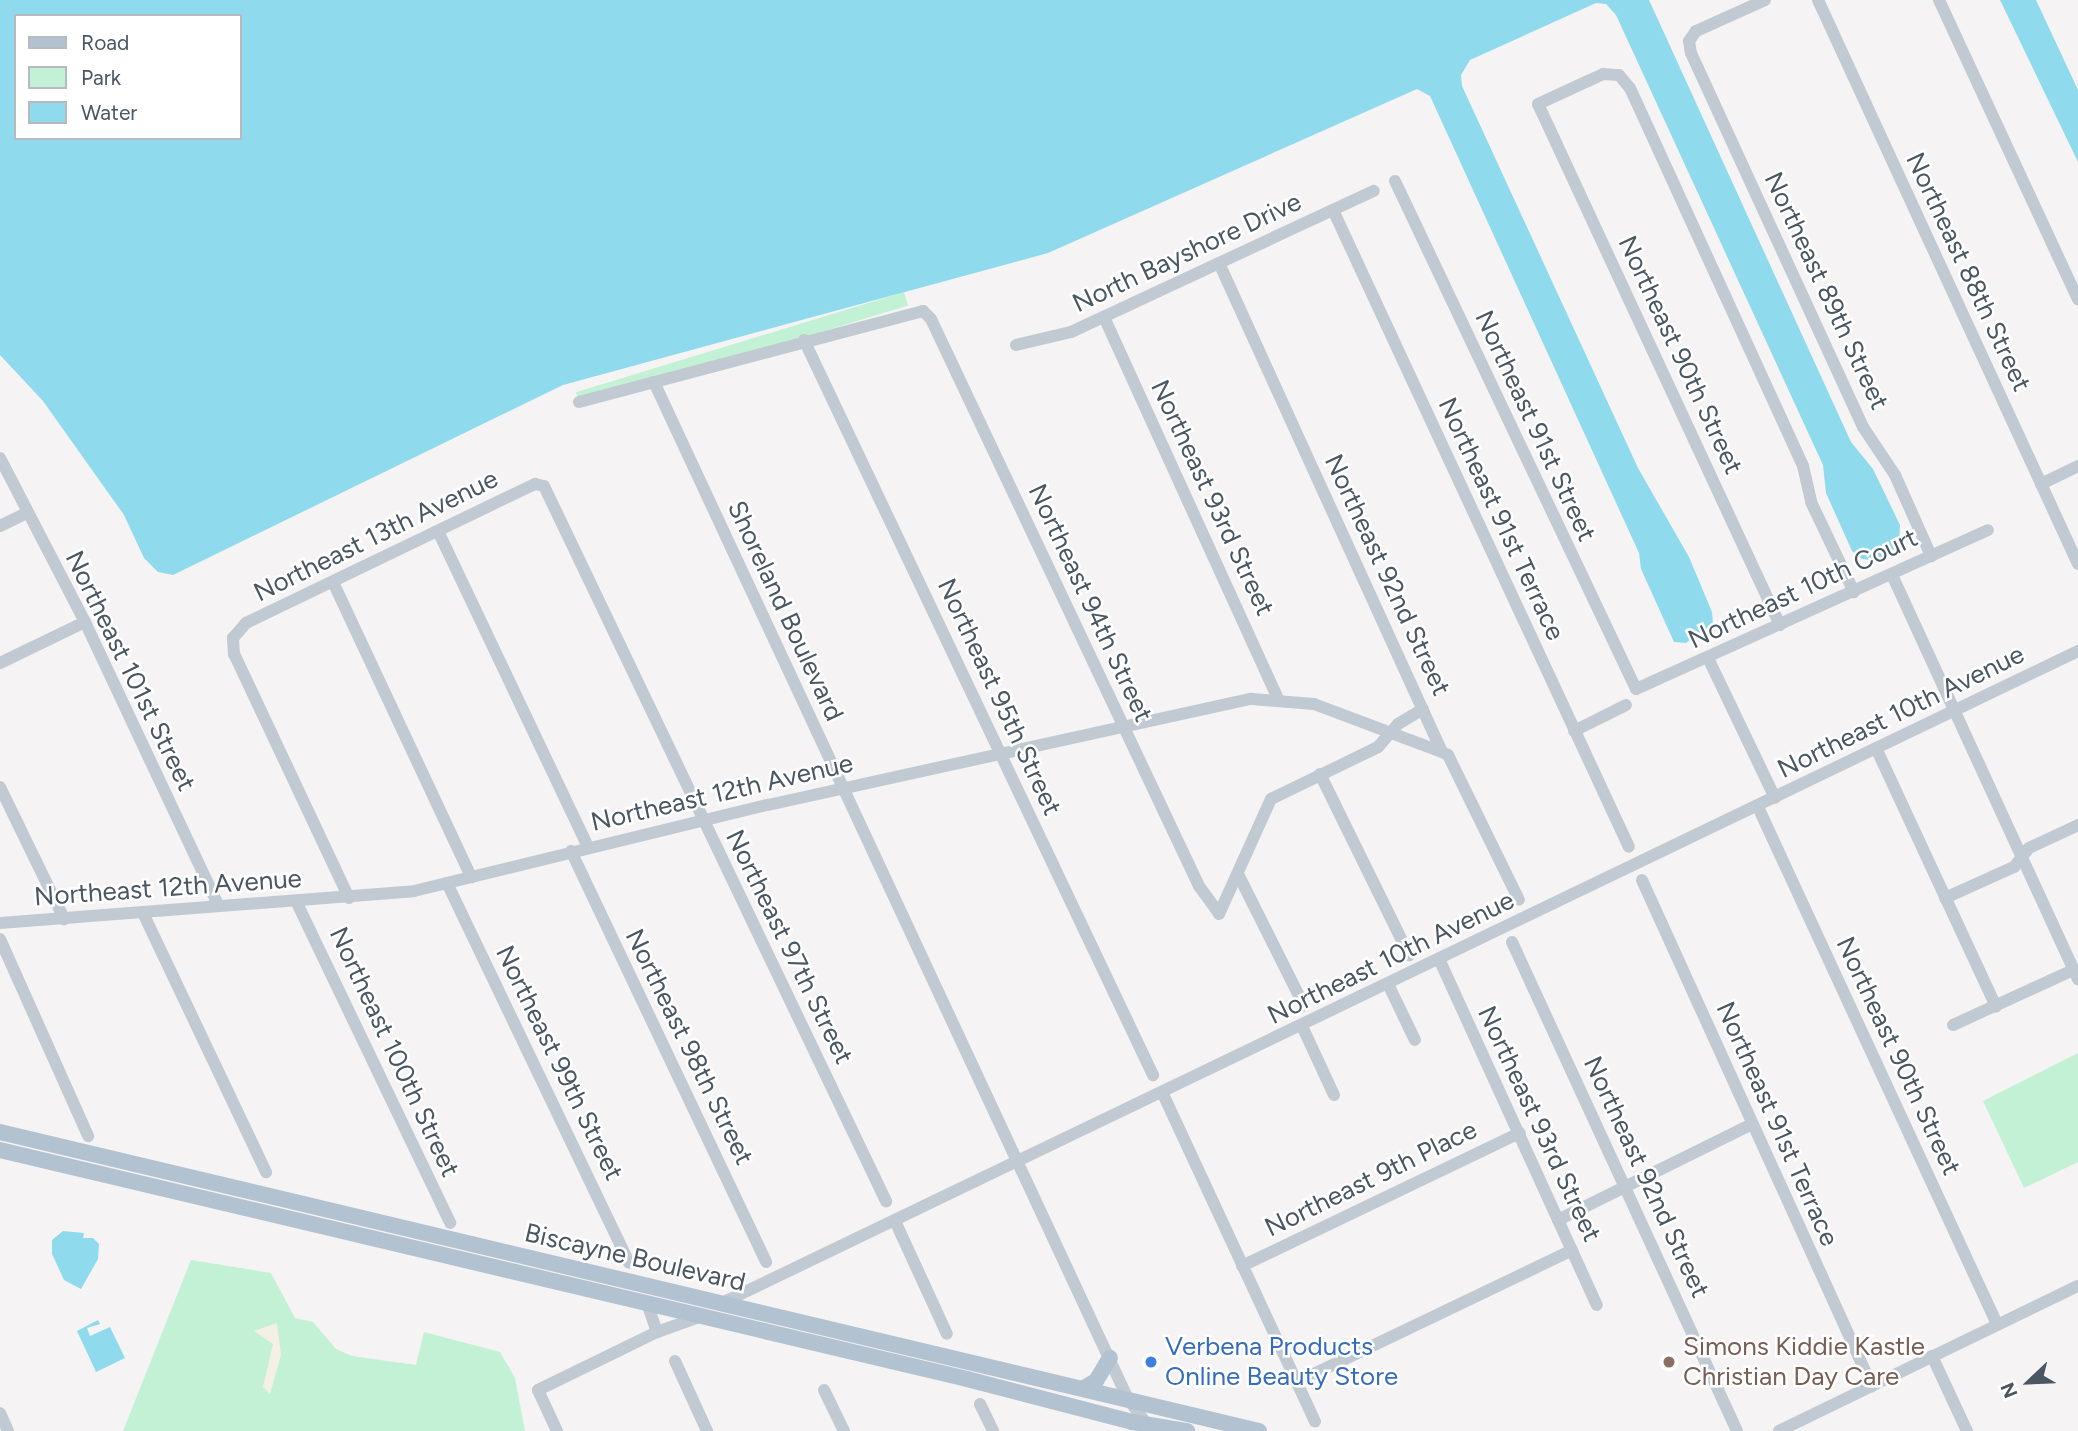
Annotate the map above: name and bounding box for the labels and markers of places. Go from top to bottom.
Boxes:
place label: Verbena Products Online Beauty Store [1165,1331,1398,1392]
place label: Simons Kiddie Kastle Christian Day Care [1683,1331,1925,1392]
marker: Verbena Products Online Beauty Store [1143,1354,1159,1370]
marker: Simons Kiddie Kastle Christian Day Care [1661,1354,1677,1370]

